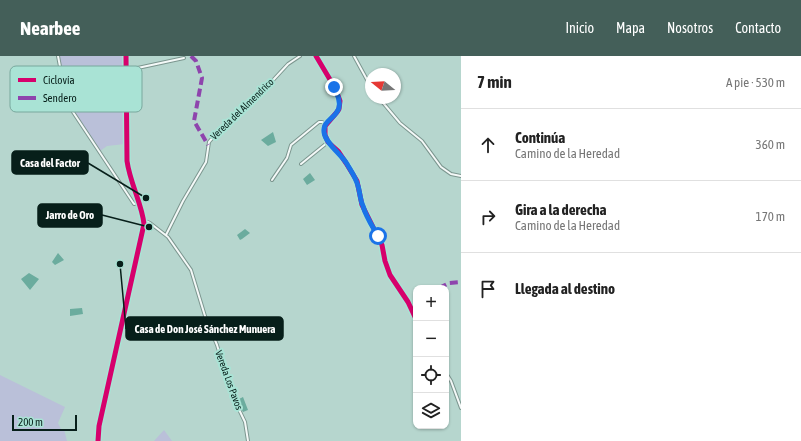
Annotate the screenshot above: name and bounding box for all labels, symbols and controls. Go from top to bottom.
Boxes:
text: Nearbee [20,17,80,39]
text: Inicio [565,20,594,36]
text: Mapa [616,20,645,36]
text: Nosotros [667,20,713,36]
text: Contacto [735,20,781,36]
legend [10,66,142,112]
north arrow [365,68,401,104]
text: 7 min [477,72,512,92]
text: Ciclovía [43,74,75,86]
text: A pie · 530 m [726,75,785,90]
street label: Vereda del Almendrico [208,76,276,142]
route end [325,78,343,96]
text: Sendero [43,92,77,104]
text: Continúa [515,129,565,146]
icon: ahead [477,134,499,156]
text: 360 m [756,137,785,152]
text: Camino de la Heredad [515,146,620,161]
callout: Casa del Factor [12,151,88,174]
text: Casa del Factor [20,157,81,169]
text: Gira a la derecha [515,201,606,218]
callout: Jarro de Oro [38,204,102,227]
icon: right [477,206,499,228]
text: Jarro de Oro [45,209,94,221]
text: 170 m [756,209,785,224]
text: Camino de la Heredad [515,218,620,233]
route start [369,227,387,245]
icon: arrive [477,278,499,300]
text: Llegada al destino [515,280,615,297]
map controls [413,285,449,429]
button: + [413,285,449,321]
callout: Casa de Don José Sánchez Munuera [126,317,283,340]
button: − [413,321,449,357]
text: Casa de Don José Sánchez Munuera [135,323,275,335]
street label: Vereda Los Pavos [213,349,245,412]
button: locate [413,357,449,393]
button: layers [413,393,449,429]
scale bar [12,413,77,432]
text: 200 m [18,416,43,428]

